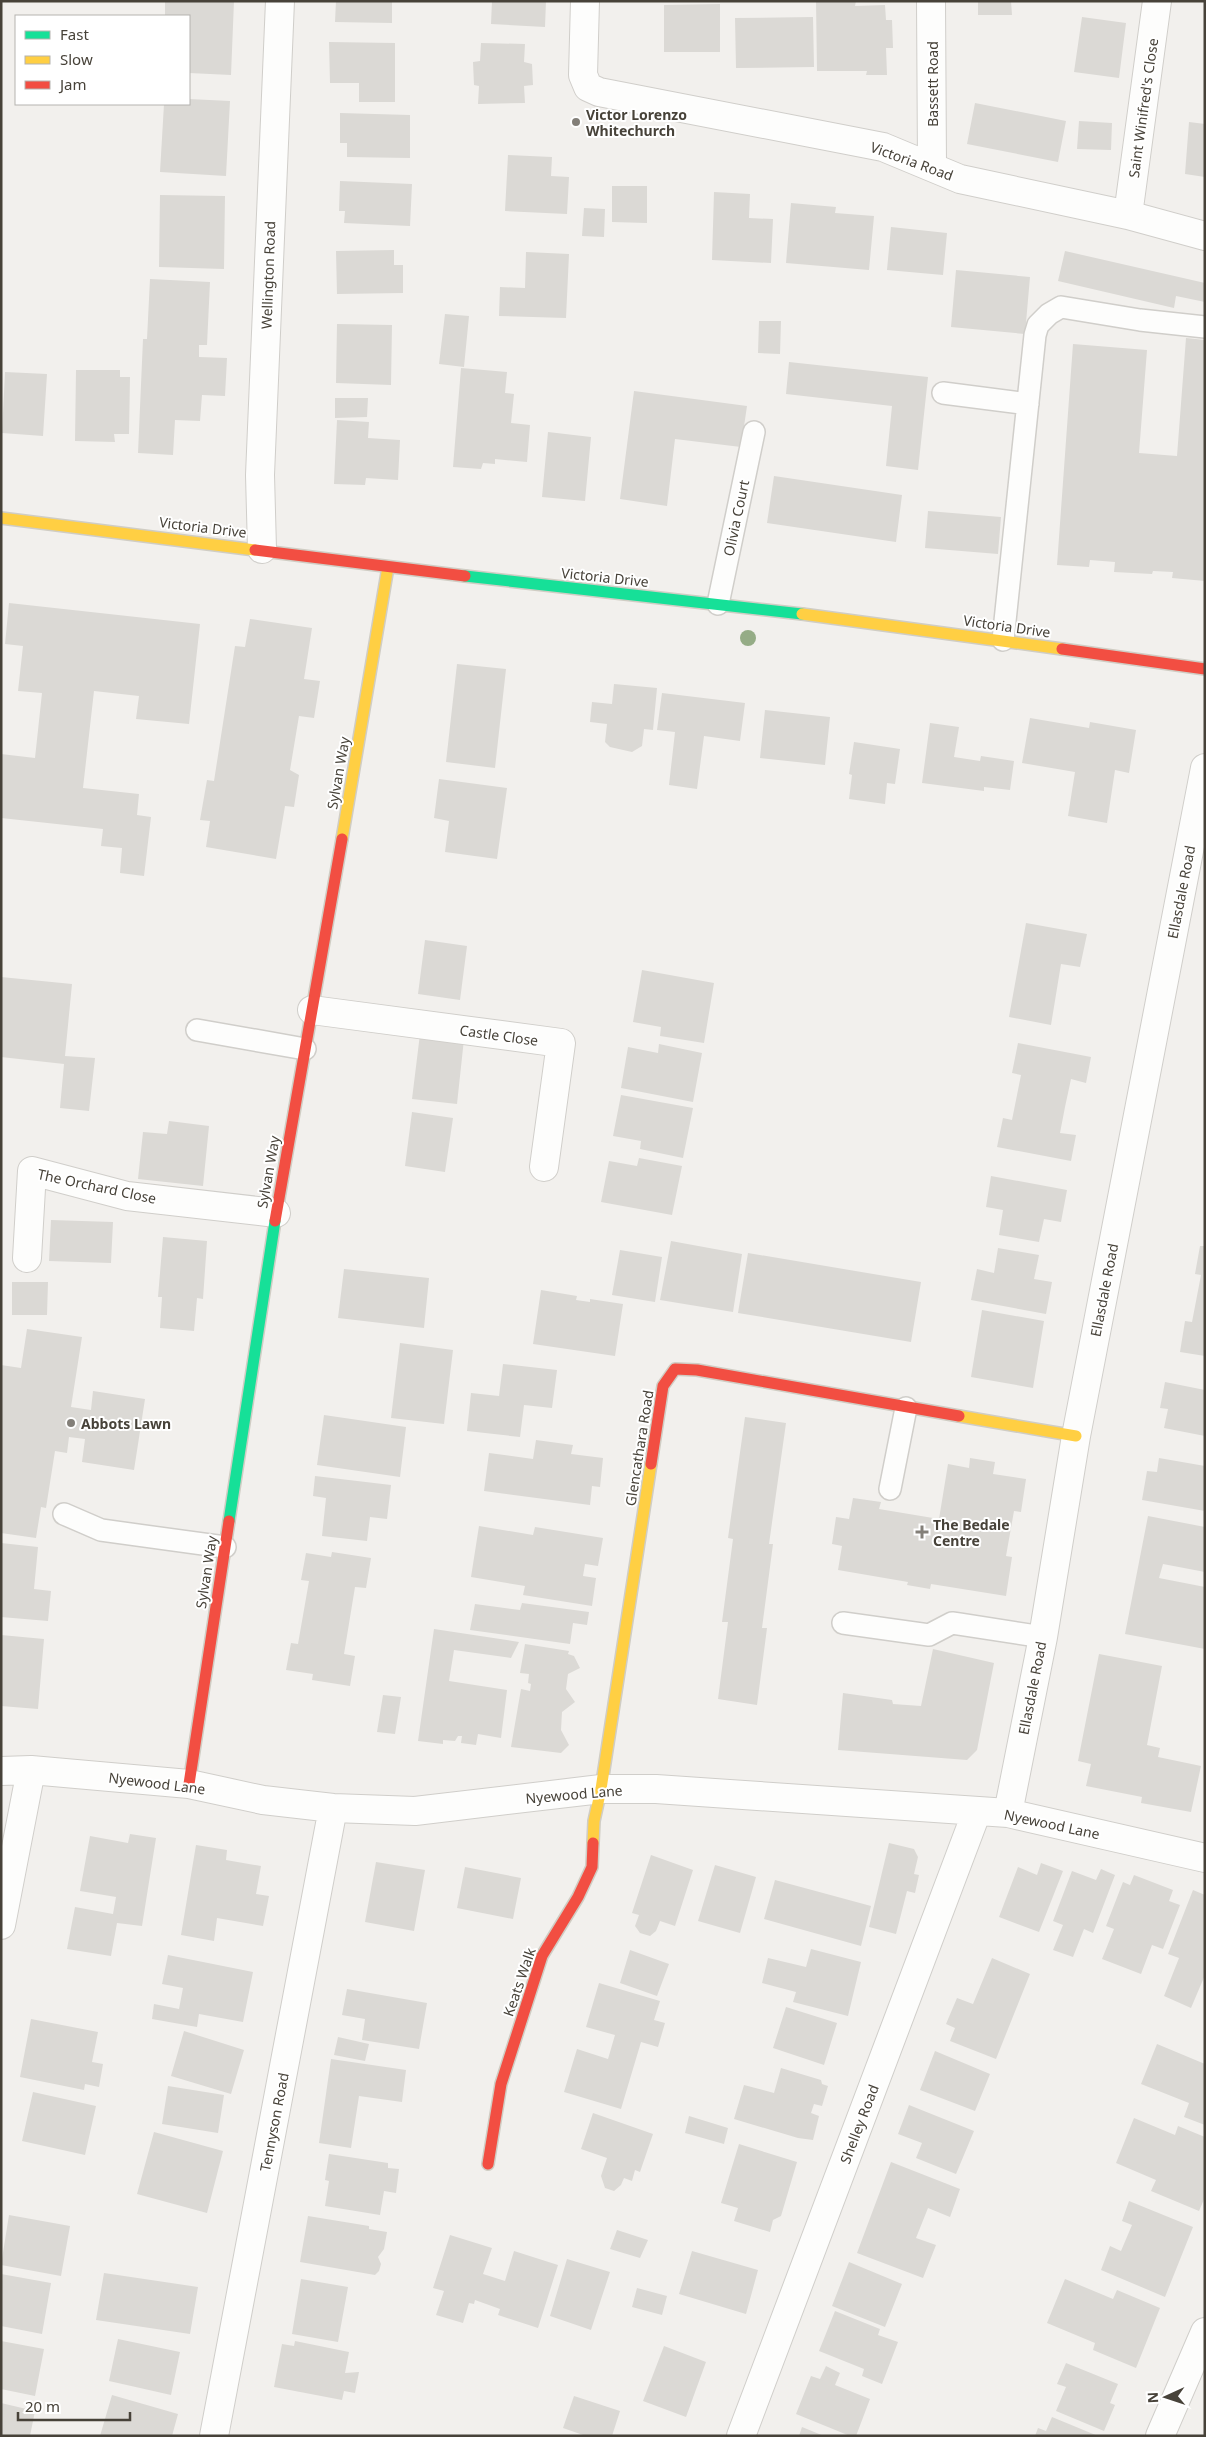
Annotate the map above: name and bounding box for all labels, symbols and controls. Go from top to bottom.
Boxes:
legend [15,15,190,105]
text: Fast [60,24,89,44]
street label: Saint Winifred's Close [1124,37,1162,179]
street label: Bassett Road [923,41,942,127]
text: Slow [60,49,93,69]
text: Jam [58,74,87,94]
place label: Victor Lorenzo Whitechurch [586,105,687,140]
marker: Victor Lorenzo Whitechurch [570,116,582,128]
street label: Victoria Road [868,137,956,185]
street label: Wellington Road [257,221,279,329]
street label: Olivia Court [719,478,753,558]
street label: Victoria Drive [158,512,248,542]
street label: Victoria Drive [560,563,650,591]
street label: Victoria Drive [962,610,1052,642]
street label: Sylvan Way [322,734,354,811]
street label: Ellasdale Road [1163,844,1199,940]
street label: Castle Close [458,1020,540,1050]
street label: Sylvan Way [252,1133,284,1210]
street label: The Orchard Close [36,1164,158,1208]
street label: Ellasdale Road [1086,1242,1122,1338]
street label: Glencathara Road [620,1389,658,1507]
place label: Abbots Lawn [81,1414,171,1433]
marker: Abbots Lawn [65,1417,77,1429]
place label: The Bedale Centre [933,1515,1010,1550]
marker: The Bedale Centre [915,1525,929,1539]
street label: Sylvan Way [191,1533,221,1610]
street label: Ellasdale Road [1014,1640,1050,1736]
street label: Nyewood Lane [108,1768,207,1798]
street label: Nyewood Lane [525,1780,623,1808]
street label: Nyewood Lane [1002,1805,1102,1843]
street label: Keats Walk [498,1945,540,2019]
street label: Tennyson Road [255,2071,293,2173]
street label: Shelley Road [835,2082,883,2166]
north arrow [1141,2372,1191,2422]
scale bar [18,2390,130,2422]
text: N [1143,2392,1162,2404]
text: 20 m [25,2396,60,2416]

